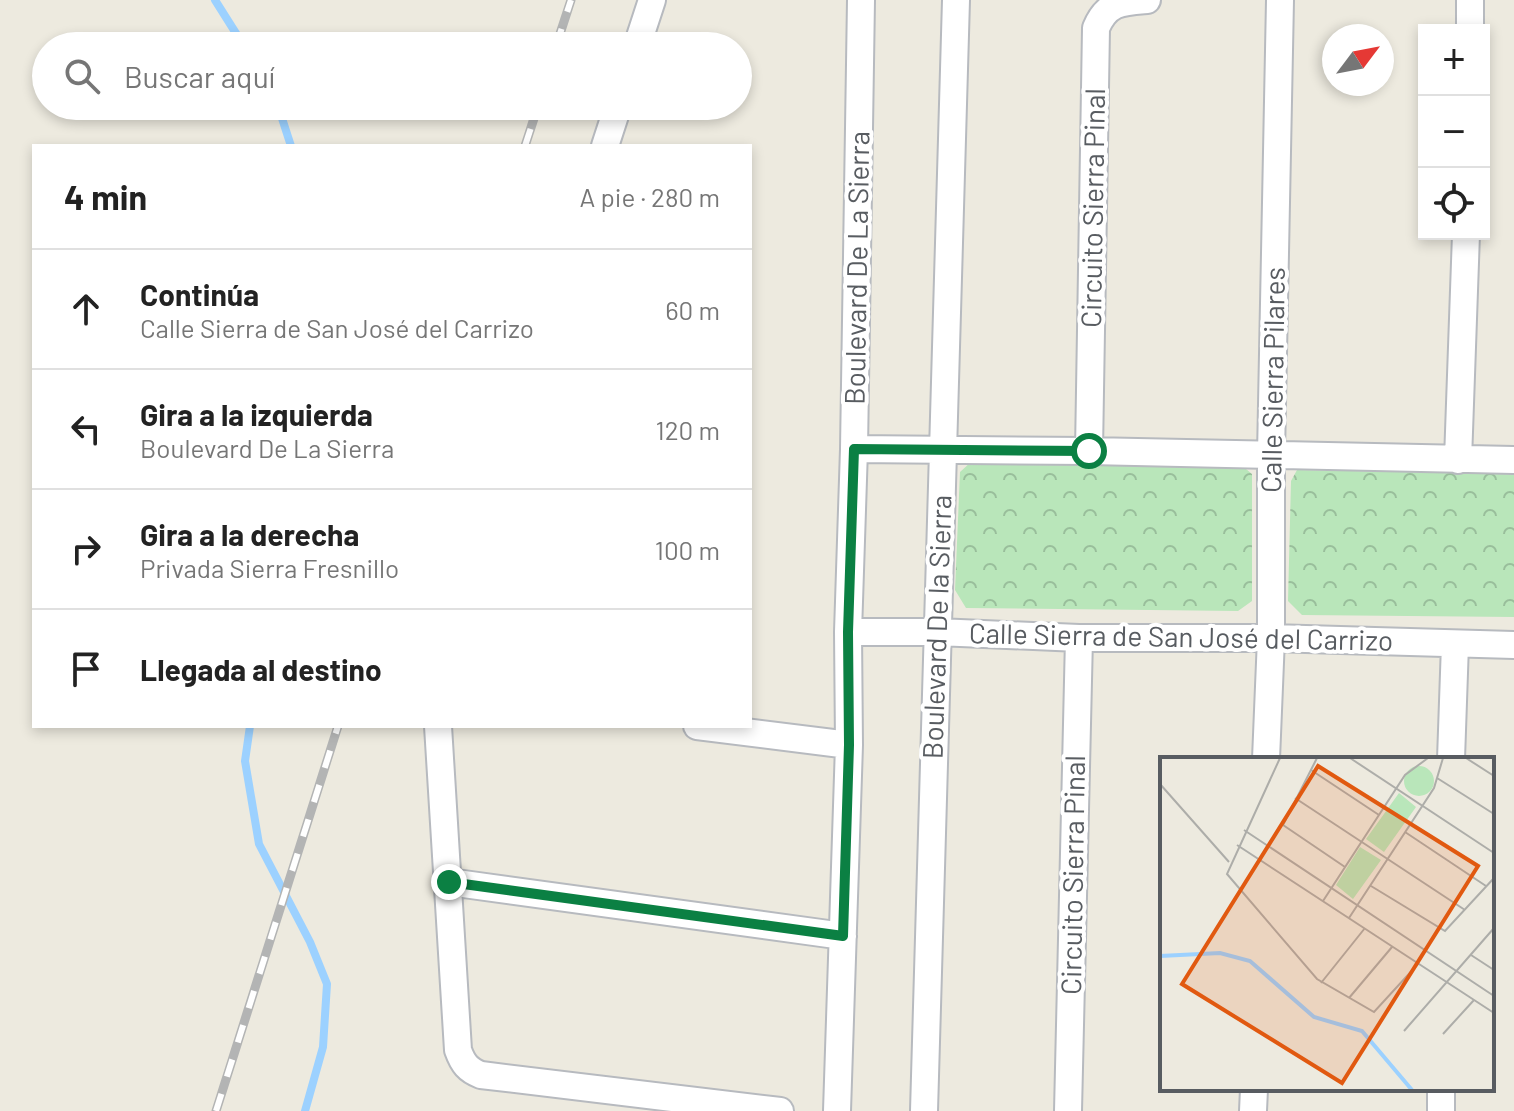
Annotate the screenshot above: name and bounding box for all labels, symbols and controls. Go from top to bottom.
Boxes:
north arrow [1322,24,1394,96]
map controls [1418,24,1490,240]
button: + [1418,24,1490,96]
search box [32,32,752,120]
icon: search [60,54,104,98]
text: Buscar aquí [124,58,275,94]
street label: Circuito Sierra Pinal [1073,88,1111,328]
button: − [1418,96,1490,168]
street label: Boulevard De La Sierra [837,131,875,405]
button: locate [1418,168,1490,240]
text: 4 min [64,176,147,217]
text: A pie · 280 m [579,181,720,212]
street label: Calle Sierra Pilares [1253,267,1291,493]
text: Continúa [140,276,259,312]
icon: ahead [64,287,108,331]
text: 60 m [665,294,720,325]
text: Calle Sierra de San José del Carrizo [140,312,534,343]
text: Gira a la izquierda [140,396,373,432]
icon: left [64,407,108,451]
text: 120 m [656,414,720,445]
text: Boulevard De La Sierra [140,432,394,463]
route start [1071,433,1107,469]
street label: Boulevard De la Sierra [914,494,958,760]
text: Gira a la derecha [140,516,359,552]
icon: right [64,527,108,571]
text: 100 m [655,534,720,565]
text: Privada Sierra Fresnillo [140,552,399,583]
street label: Calle Sierra de San José del Carrizo [969,615,1393,657]
icon: arrive [64,647,108,691]
text: Llegada al destino [140,651,382,687]
street label: Circuito Sierra Pinal [1053,755,1091,995]
inset map [1160,757,1494,1091]
route end [431,864,467,900]

